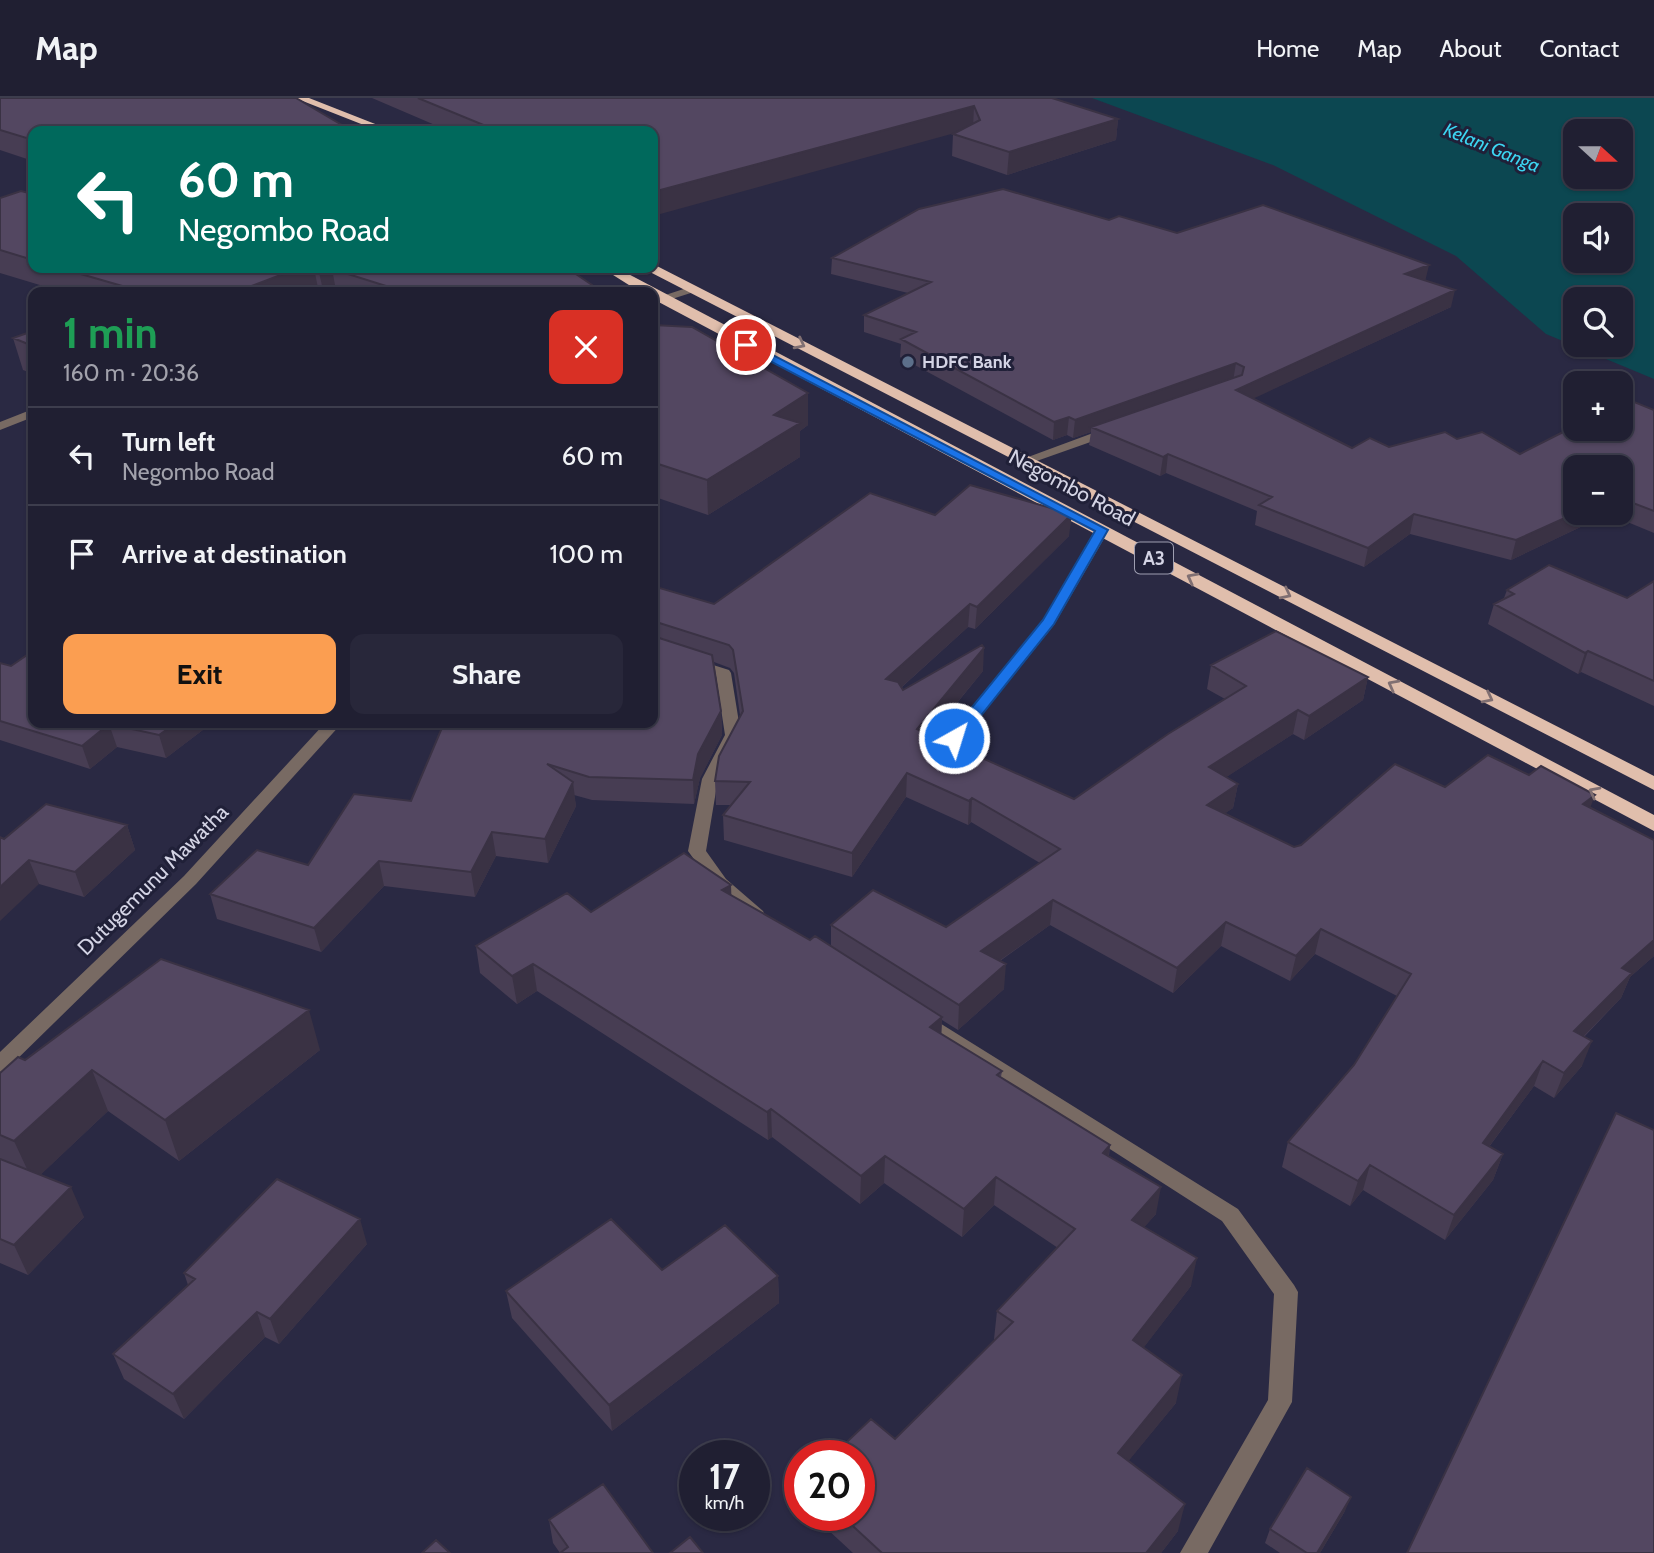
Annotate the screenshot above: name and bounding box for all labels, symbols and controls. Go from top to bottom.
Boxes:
text: Map [35,28,98,68]
text: Home [1256,34,1319,63]
text: Map [1357,34,1402,63]
text: About [1440,34,1502,63]
text: Contact [1540,34,1619,63]
water label: Kelani Ganga [1440,118,1543,177]
north arrow [1563,119,1633,189]
map controls [1563,119,1633,525]
text: 60 m [178,150,294,209]
icon: left [63,154,154,245]
button: sound [1563,203,1633,273]
text: Negombo Road [178,210,390,249]
button: search [1563,287,1633,357]
text: 1 min [63,307,158,359]
button: close [549,310,623,384]
pin [716,315,776,375]
icon: arrive [727,326,765,364]
one-way arrow [793,336,805,350]
place label: HDFC Bank [922,351,1012,373]
marker: HDFC Bank [900,354,916,370]
text: 160 m · 20:36 [63,359,199,387]
button: + [1563,371,1633,441]
text: Turn left [122,426,215,458]
icon: left [63,437,101,475]
text: 60 m [561,440,623,472]
street label: Negombo Road [1005,444,1140,531]
button: − [1563,455,1633,525]
text: Negombo Road [122,458,274,486]
icon: arrive [63,535,101,573]
text: Arrive at destination [122,538,347,570]
text: 100 m [550,538,623,570]
road number: A3 [1135,542,1173,573]
one-way arrow [1187,573,1199,586]
one-way arrow [1278,585,1291,599]
button: Exit [63,634,336,714]
button: Share [350,634,623,714]
one-way arrow [1387,680,1400,694]
one-way arrow [1481,690,1493,703]
position arrow [917,701,991,775]
one-way arrow [1588,786,1601,800]
street label: Dutugemunu Mawatha [72,799,233,960]
speed limit sign: 20 [784,1440,875,1531]
text: 17 [709,1455,740,1498]
text: km/h [705,1492,744,1514]

